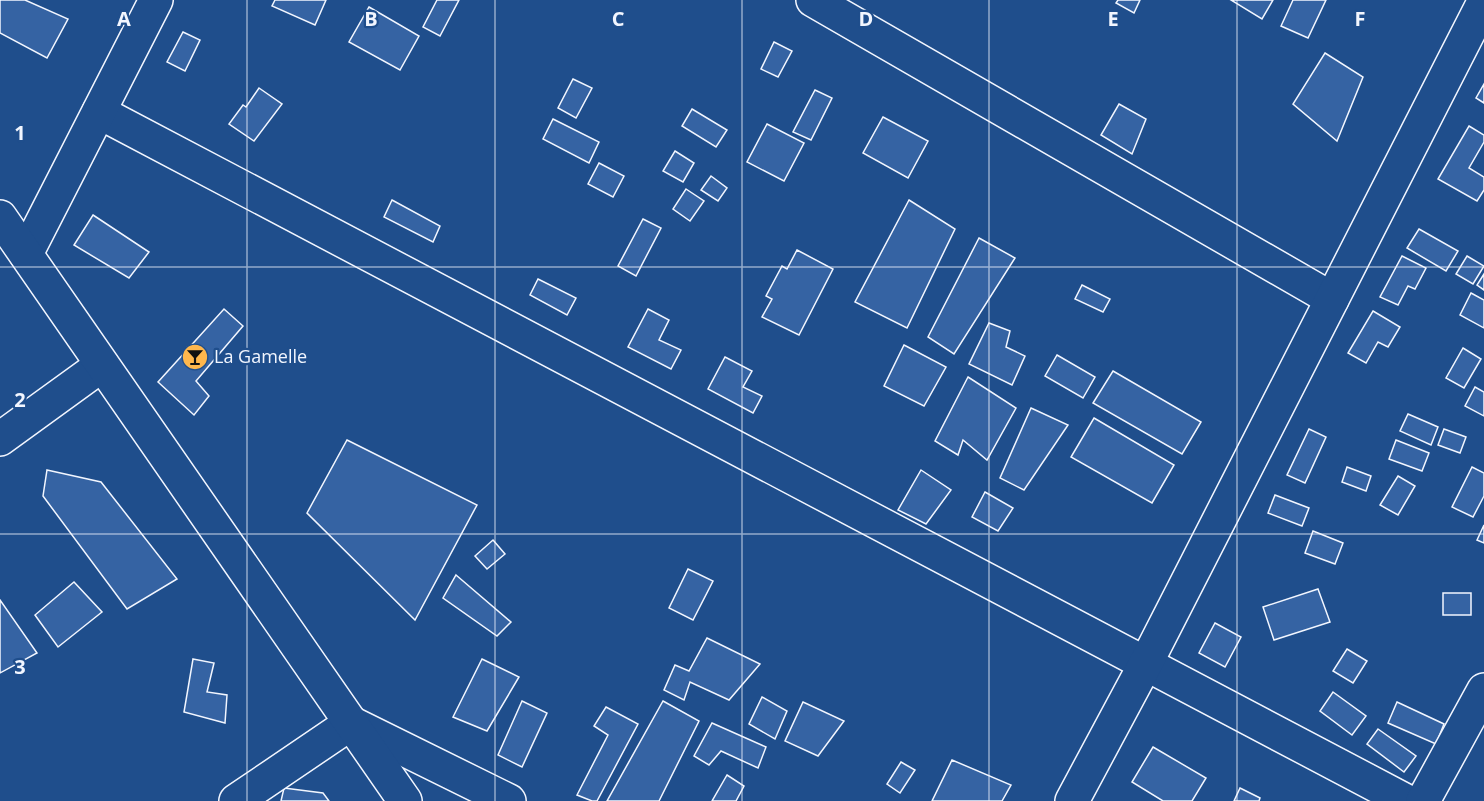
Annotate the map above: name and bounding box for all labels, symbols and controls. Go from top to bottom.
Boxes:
text: A [117,5,131,32]
text: B [364,5,378,32]
text: C [612,5,625,32]
text: D [859,5,873,32]
text: E [1107,5,1119,32]
text: F [1355,5,1365,32]
text: 1 [14,119,26,146]
bar icon: La Gamelle [180,342,210,372]
place label: La Gamelle [214,344,307,368]
text: 2 [14,386,26,413]
text: 3 [14,653,26,680]

